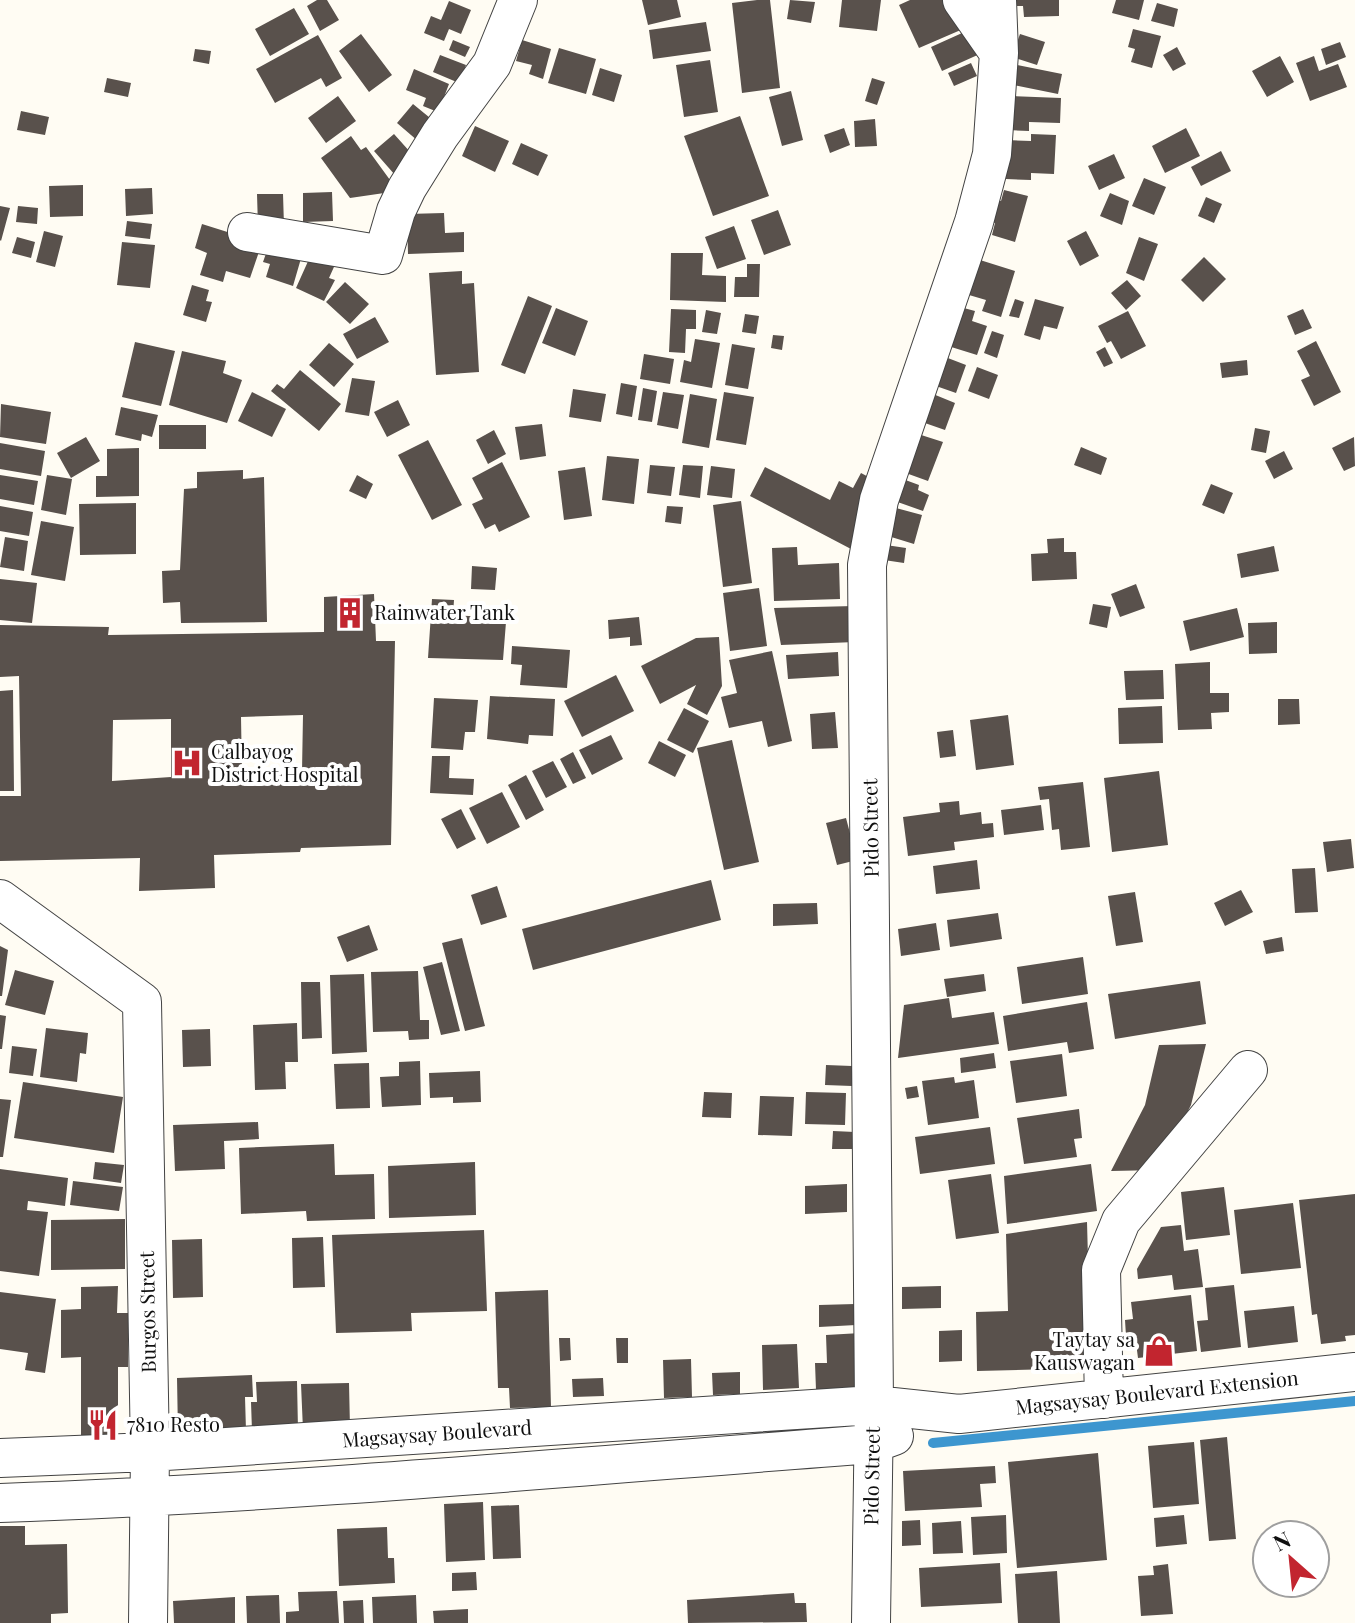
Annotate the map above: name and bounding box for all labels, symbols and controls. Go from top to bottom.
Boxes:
building icon: Rainwater Tank [333,596,367,630]
place label: Rainwater Tank [374,598,515,625]
place label: Calbayog District Hospital [211,737,359,787]
hospital icon: Calbayog District Hospital [170,746,204,780]
street label: Pido Street [855,777,884,878]
street label: Burgos Street [132,1250,161,1373]
place label: Taytay sa Kauswagan [1034,1325,1135,1375]
shop icon: Taytay sa Kauswagan [1142,1334,1176,1368]
street label: Magsaysay Boulevard Extension [1014,1363,1300,1420]
restaurant icon: 7810 Resto [86,1408,120,1442]
place label: 7810 Resto [127,1410,220,1437]
street label: Magsaysay Boulevard [341,1412,533,1453]
street label: Pido Street [856,1425,885,1526]
north arrow [1251,1519,1331,1599]
text: N [1268,1523,1295,1557]

